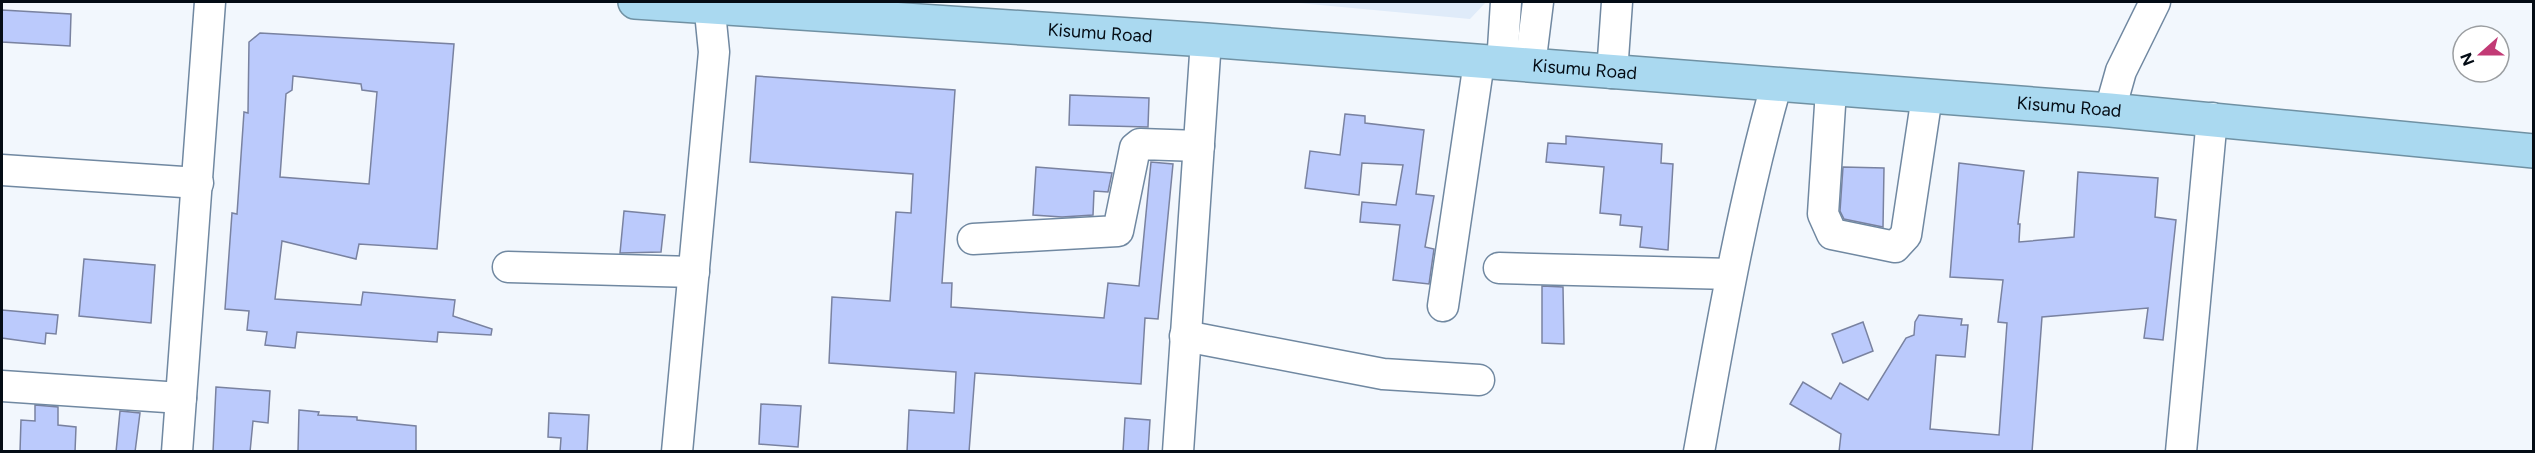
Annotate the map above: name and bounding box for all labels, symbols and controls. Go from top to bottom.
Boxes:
street label: Kisumu Road [1047,18,1153,47]
north arrow [2451,24,2511,84]
text: N [2456,50,2479,68]
street label: Kisumu Road [1531,54,1638,84]
street label: Kisumu Road [2016,92,2122,122]

